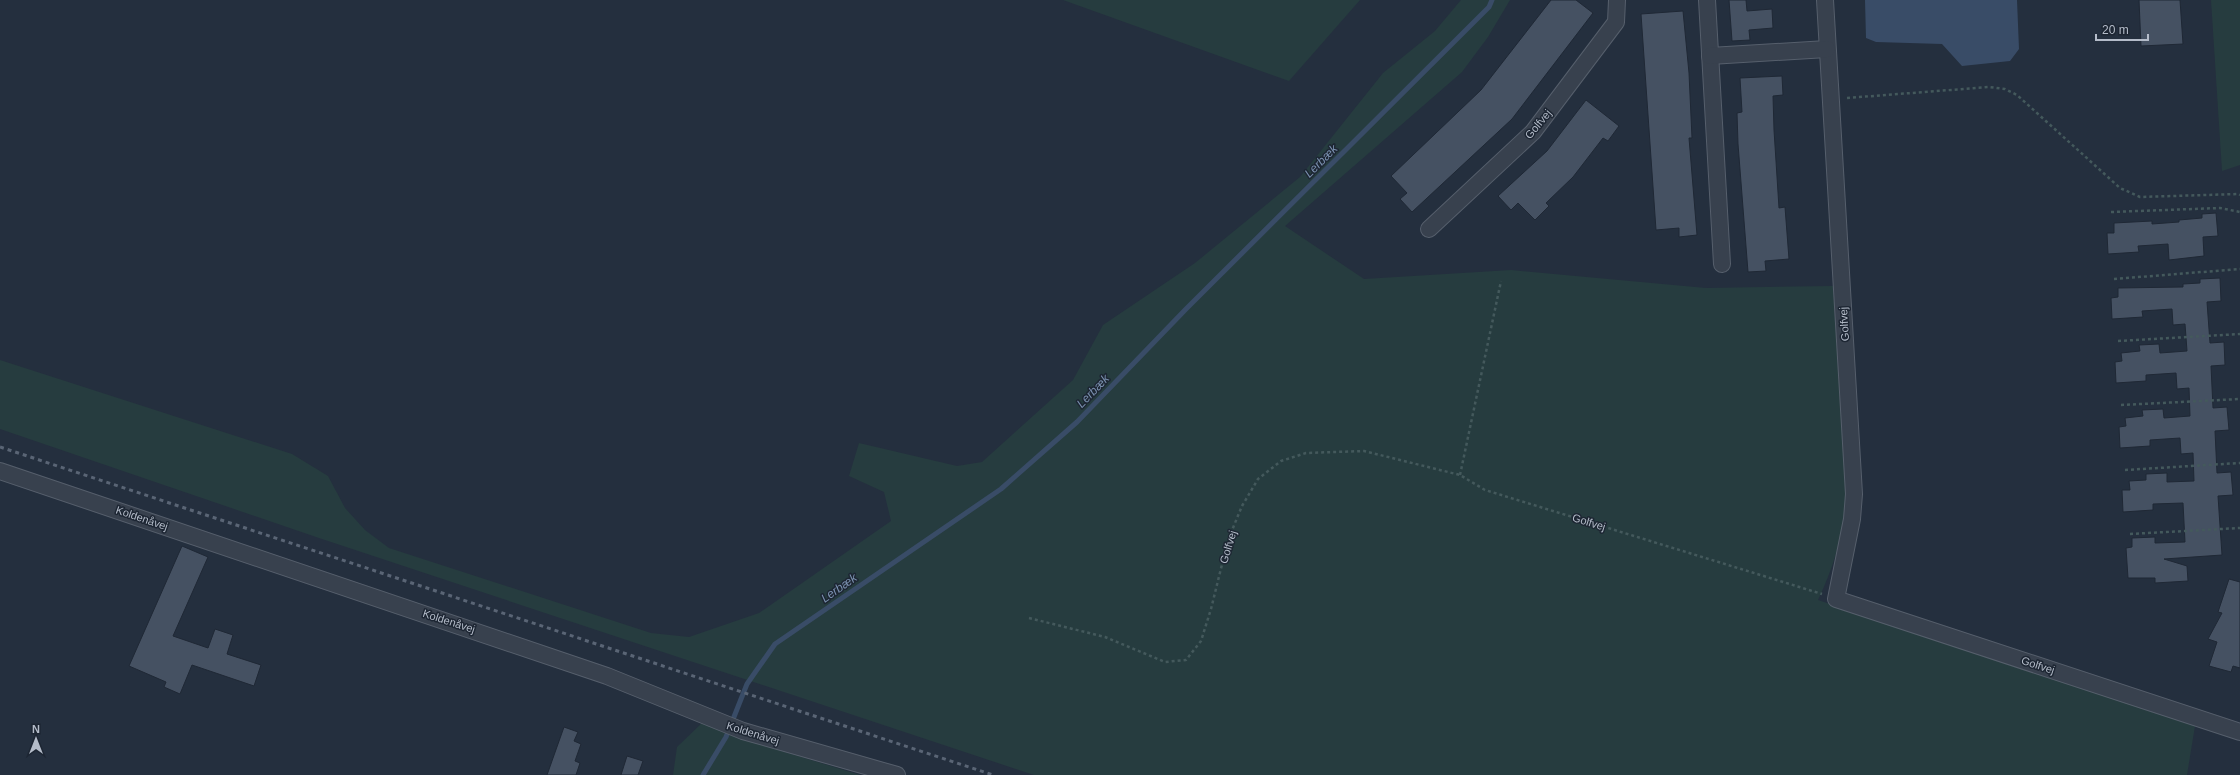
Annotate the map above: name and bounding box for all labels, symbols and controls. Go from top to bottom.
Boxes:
scale bar [2096,16,2148,42]
text: 20 m [2102,23,2129,37]
street label: Golfvej [1522,107,1554,141]
water label: Lerbæk [1302,141,1341,180]
street label: Golfvej [1837,307,1851,341]
water label: Lerbæk [1074,371,1113,410]
street label: Koldenåvej [114,503,170,533]
street label: Golfvej [1571,511,1607,533]
street label: Golfvej [1217,529,1239,565]
water label: Lerbæk [818,570,860,605]
street label: Koldenåvej [421,607,477,635]
street label: Golfvej [2020,654,2056,676]
north arrow [16,719,56,759]
street label: Koldenåvej [725,719,781,747]
text: N [32,723,40,735]

